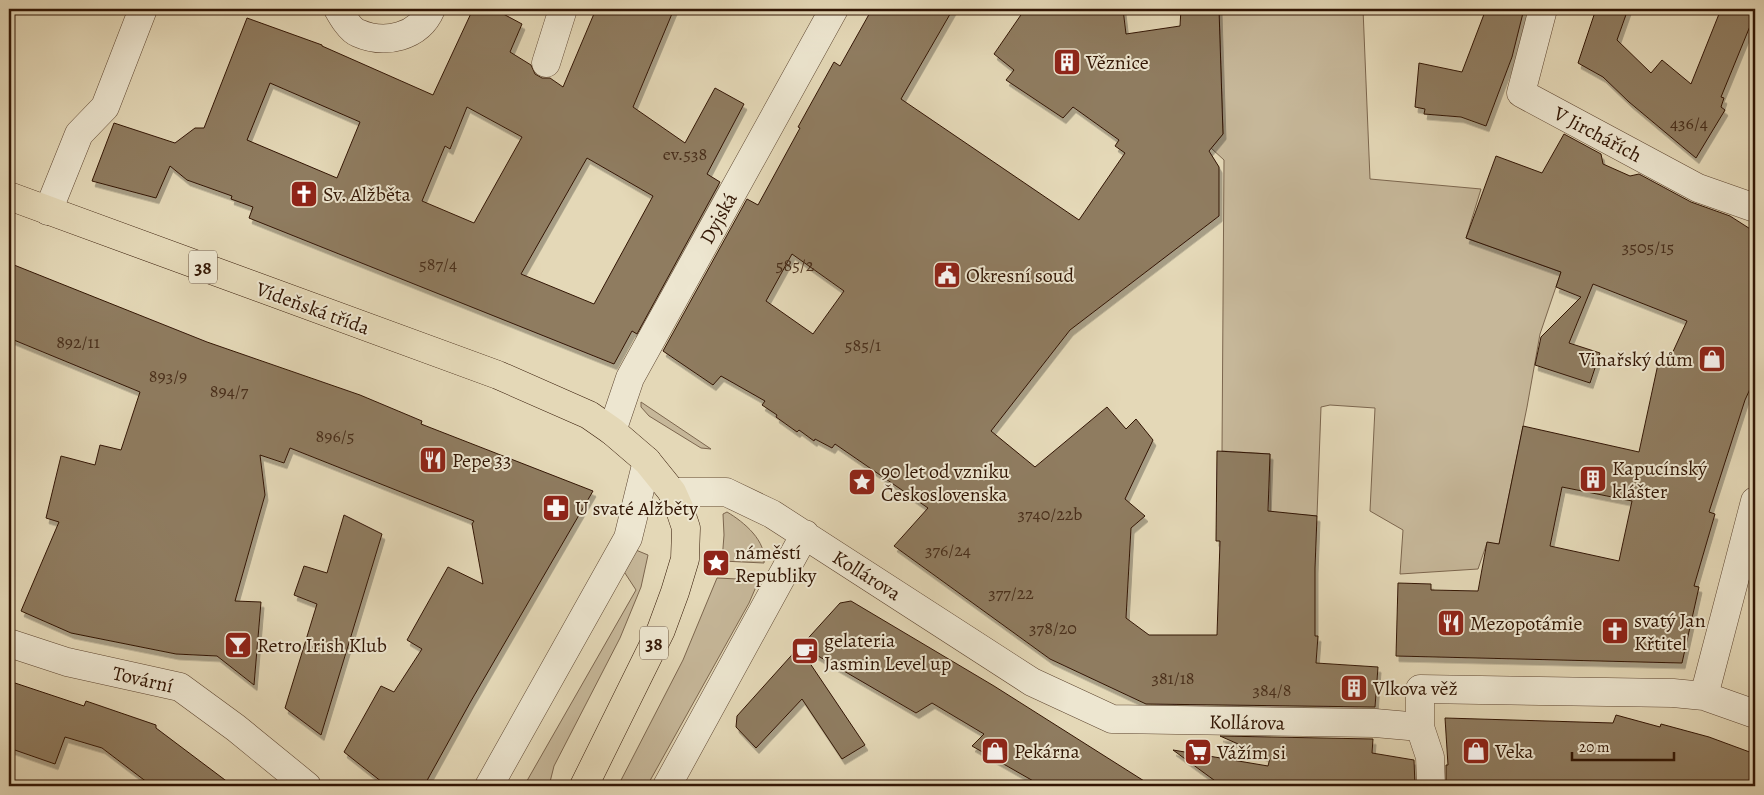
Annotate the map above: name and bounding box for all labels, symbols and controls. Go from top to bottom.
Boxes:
building icon: Věznice [1052,47,1082,77]
place label: Věznice [1085,49,1149,76]
street label: V Jirchářích [1548,99,1647,169]
house number: 436/4 [1670,111,1708,135]
house number: ev.538 [663,142,707,166]
church icon: Sv. Alžběta [289,179,319,209]
place label: Sv. Alžběta [323,181,411,208]
street label: Dyjská [693,187,744,249]
house number: 3505/15 [1622,235,1674,259]
road number: 38 [189,250,217,284]
house number: 587/4 [419,252,457,276]
house number: 585/2 [776,253,815,277]
public building icon: Okresní soud [932,260,962,290]
place label: Okresní soud [966,262,1075,289]
street label: Vídeňská třída [251,275,374,342]
house number: 892/11 [56,330,100,354]
house number: 585/1 [845,333,881,357]
shop icon: Vinařský dům [1697,344,1727,374]
place label: Vinařský dům [1578,346,1693,373]
house number: 893/9 [149,364,187,388]
house number: 894/7 [210,379,249,403]
house number: 896/5 [316,424,354,448]
restaurant icon: Pepe 33 [418,445,448,475]
place label: Pepe 33 [452,447,511,474]
place label: Kapucínský klášter [1612,455,1708,505]
place label: 90 let od vzniku Československa [881,458,1009,508]
building icon: Kapucínský klášter [1578,464,1608,494]
place icon: 90 let od vzniku Československa [847,467,877,497]
pharmacy icon: U svaté Alžběty [541,493,571,523]
place label: U svaté Alžběty [575,495,699,522]
house number: 3740/22b [1018,502,1082,526]
house number: 376/24 [925,538,971,562]
place label: náměstí Republiky [735,539,818,589]
street label: Kollárova [827,544,907,607]
place icon: náměstí Republiky [701,548,731,578]
house number: 377/22 [988,581,1034,605]
place label: svatý Jan Křtitel [1634,607,1706,657]
restaurant icon: Mezopotámie [1436,608,1466,638]
place label: Mezopotámie [1470,610,1582,637]
house number: 378/20 [1029,616,1077,640]
church icon: svatý Jan Křtitel [1600,616,1630,646]
road number: 38 [640,626,668,660]
place label: gelateria Jasmin Level up [824,627,951,677]
bar icon: Retro Irish Klub [223,630,253,660]
place label: Retro Irish Klub [257,632,387,659]
cafe icon: gelateria Jasmin Level up [790,636,820,666]
street label: Tovární [110,659,176,700]
house number: 381/18 [1151,666,1195,690]
building icon: Vlkova věž [1339,673,1369,703]
place label: Vlkova věž [1372,675,1458,702]
house number: 384/8 [1252,678,1292,702]
street label: Kollárova [1209,708,1286,737]
scale bar [1572,730,1674,762]
shop icon: Pekárna [980,736,1010,766]
shop icon: Veka [1461,736,1491,766]
supermarket icon: Vážím si [1183,737,1213,767]
text: 20 m [1579,737,1610,757]
place label: Pekárna [1014,738,1081,765]
place label: Veka [1494,738,1534,765]
place label: Vážím si [1216,739,1286,766]

